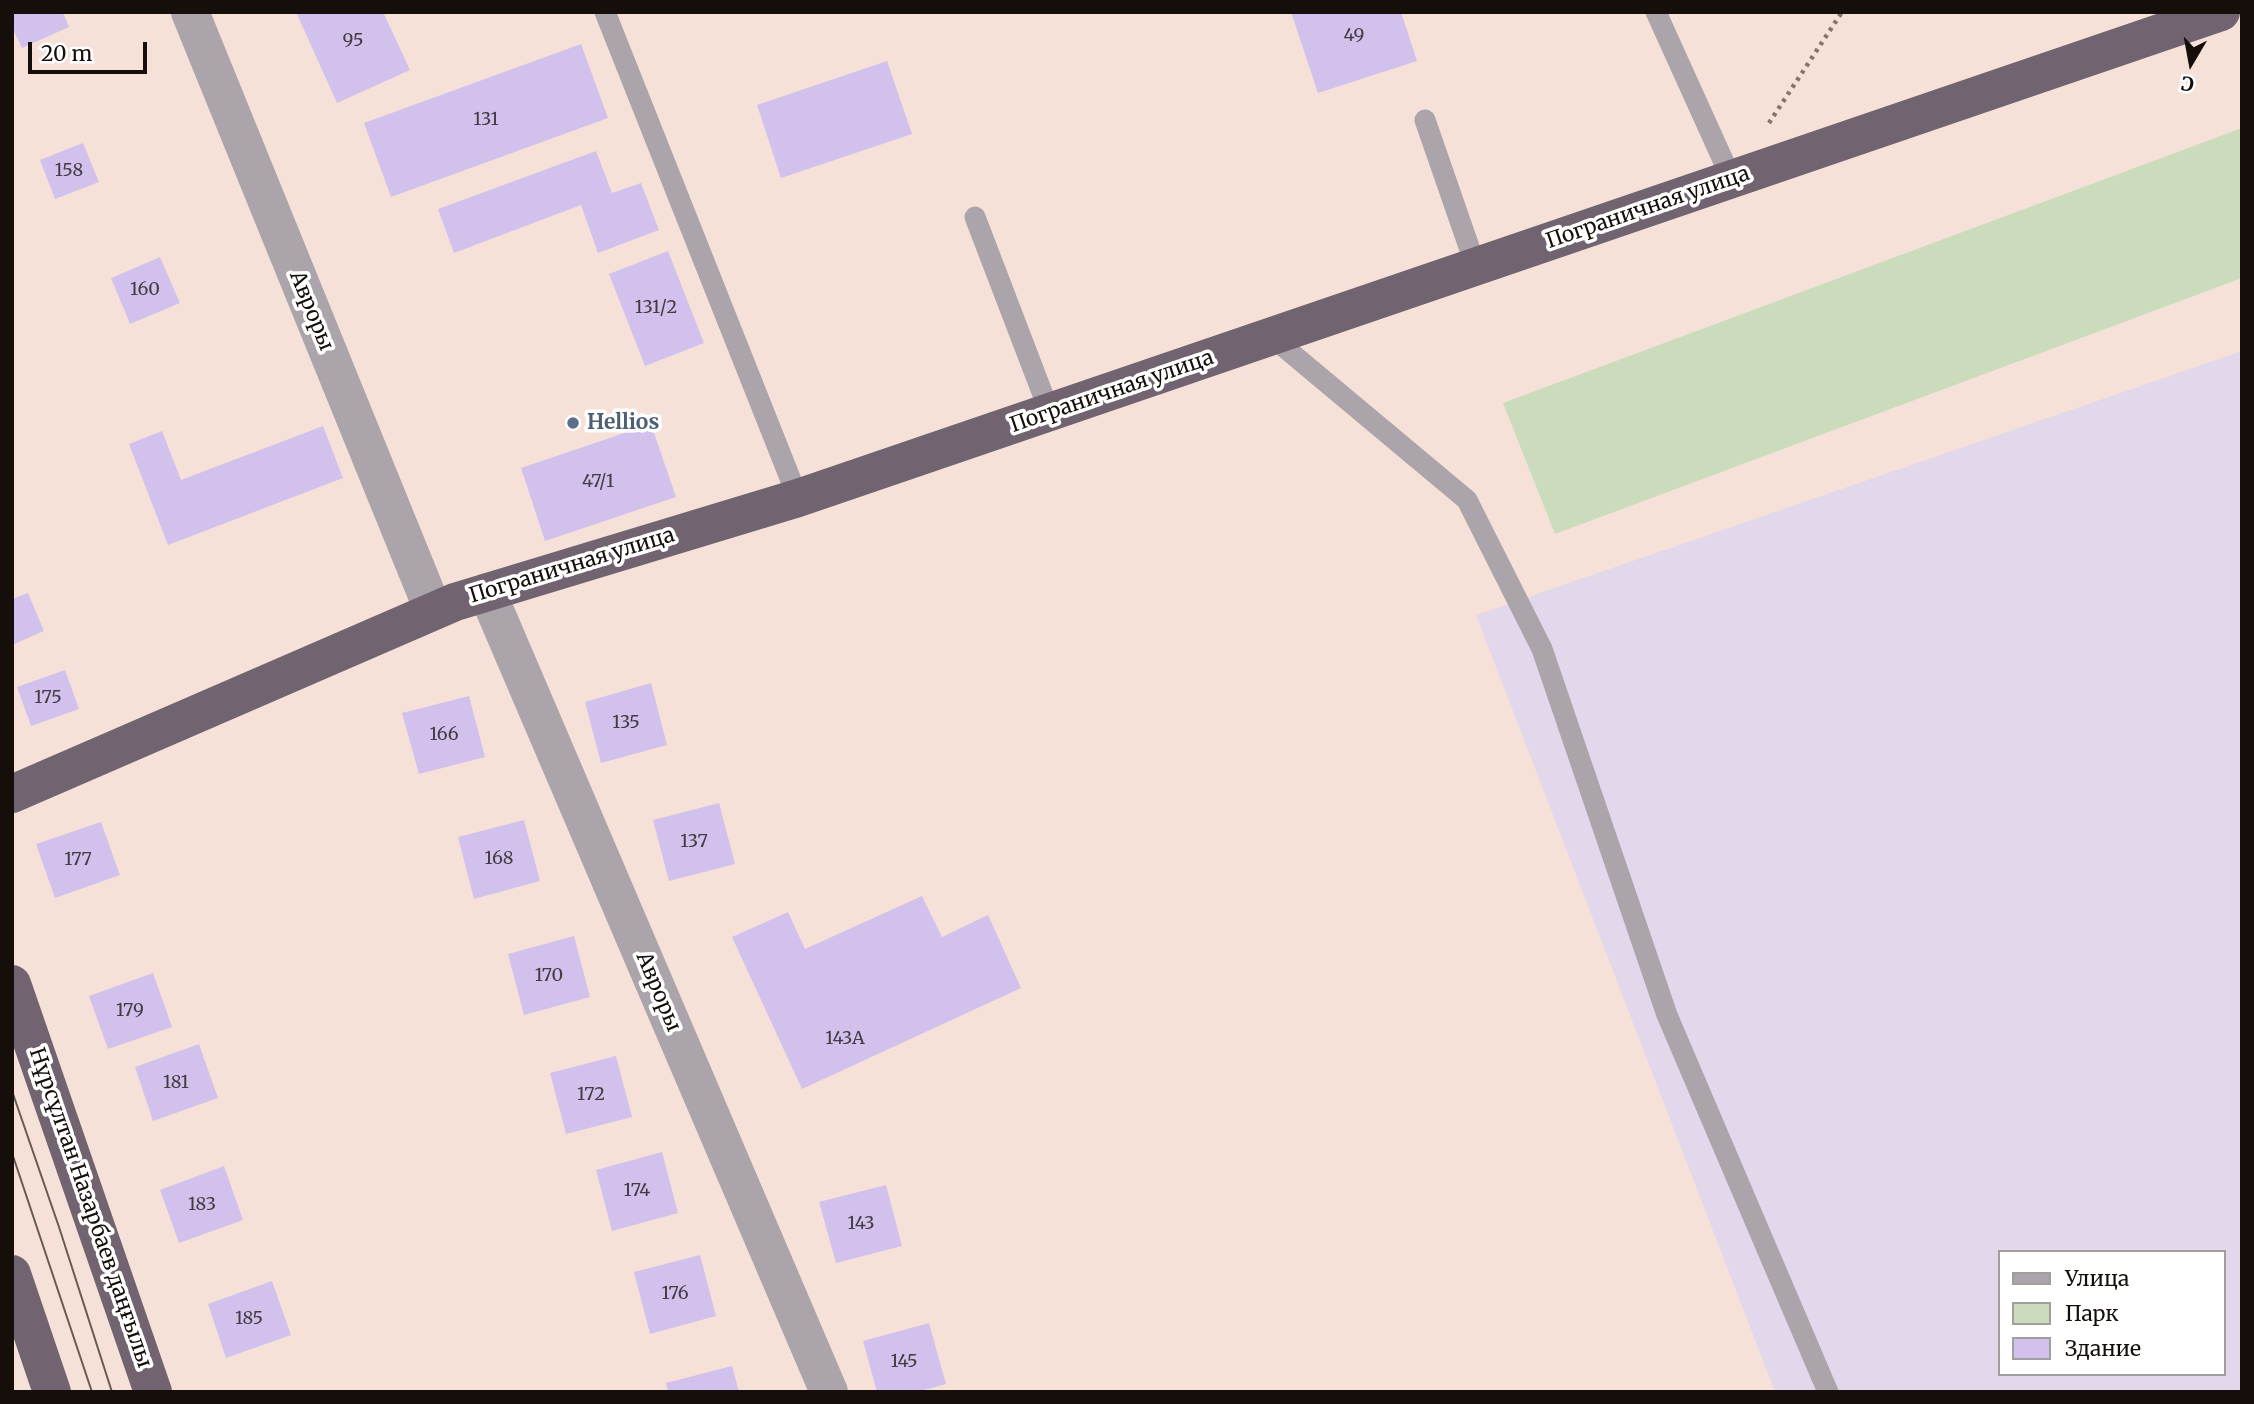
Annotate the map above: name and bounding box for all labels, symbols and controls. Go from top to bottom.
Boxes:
house number: 49 [1344,25,1364,47]
scale bar [32,28,150,72]
north arrow [2156,28,2226,98]
house number: 95 [343,30,363,52]
text: 20 m [41,40,92,67]
text: С [2179,71,2196,97]
house number: 131 [473,109,499,131]
house number: 158 [55,160,83,182]
street label: Пограничная улица [1543,161,1753,255]
street label: Авроры [284,268,338,354]
house number: 160 [130,279,160,301]
house number: 131/2 [635,297,677,319]
street label: Пограничная улица [1007,345,1217,439]
place label: Hellios [587,410,659,436]
marker: Hellios [565,415,581,431]
house number: 47/1 [582,471,614,493]
street label: Пограничная улица [466,523,678,609]
house number: 175 [34,687,62,709]
house number: 135 [612,712,640,734]
house number: 166 [429,724,459,746]
house number: 137 [680,831,708,853]
house number: 168 [485,848,513,870]
house number: 177 [64,849,92,871]
street label: Авроры [630,949,686,1035]
house number: 170 [535,965,563,987]
house number: 179 [116,1000,144,1022]
house number: 143А [825,1028,865,1050]
street label: Нұрсұлтан Назарбаев даңғылы [23,1045,157,1371]
house number: 181 [163,1072,189,1094]
house number: 172 [577,1084,605,1106]
house number: 174 [624,1180,650,1202]
house number: 183 [188,1194,216,1216]
house number: 143 [848,1213,874,1235]
legend [1998,1250,2226,1376]
text: Улица [2065,1265,2129,1292]
house number: 176 [661,1283,689,1305]
text: Парк [2065,1300,2119,1327]
house number: 185 [235,1308,263,1330]
text: Здание [2065,1335,2141,1362]
house number: 145 [890,1351,918,1373]

